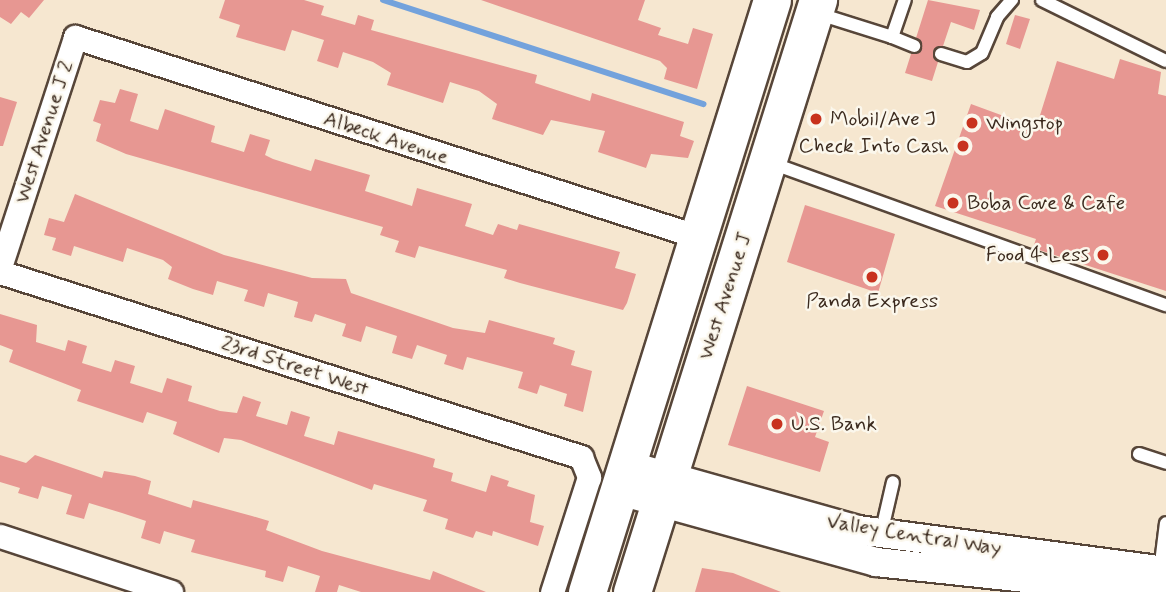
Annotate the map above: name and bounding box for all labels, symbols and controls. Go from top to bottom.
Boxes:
street label: West Avenue J 2 [9,58,79,206]
street label: Albeck Avenue [320,106,452,170]
place label: Mobil/Ave J [830,106,938,132]
place label: Wingstop [986,110,1063,136]
marker: Mobil/Ave J [808,111,824,127]
marker: Wingstop [964,115,980,131]
place label: Check Into Cash [802,133,949,159]
marker: Check Into Cash [955,138,971,154]
place label: Boba Cove & Cafe [967,190,1127,216]
marker: Boba Cove & Cafe [945,195,961,211]
street label: West Avenue J [693,229,757,363]
place label: Food 4 Less [986,242,1089,268]
marker: Food 4 Less [1095,247,1111,263]
marker: Panda Express [864,269,880,285]
place label: Panda Express [806,288,938,314]
street label: 23rd Street West [218,330,372,402]
place label: U.S. Bank [791,411,877,437]
marker: U.S. Bank [769,416,785,432]
street label: Valley Central Way [826,509,1002,561]

